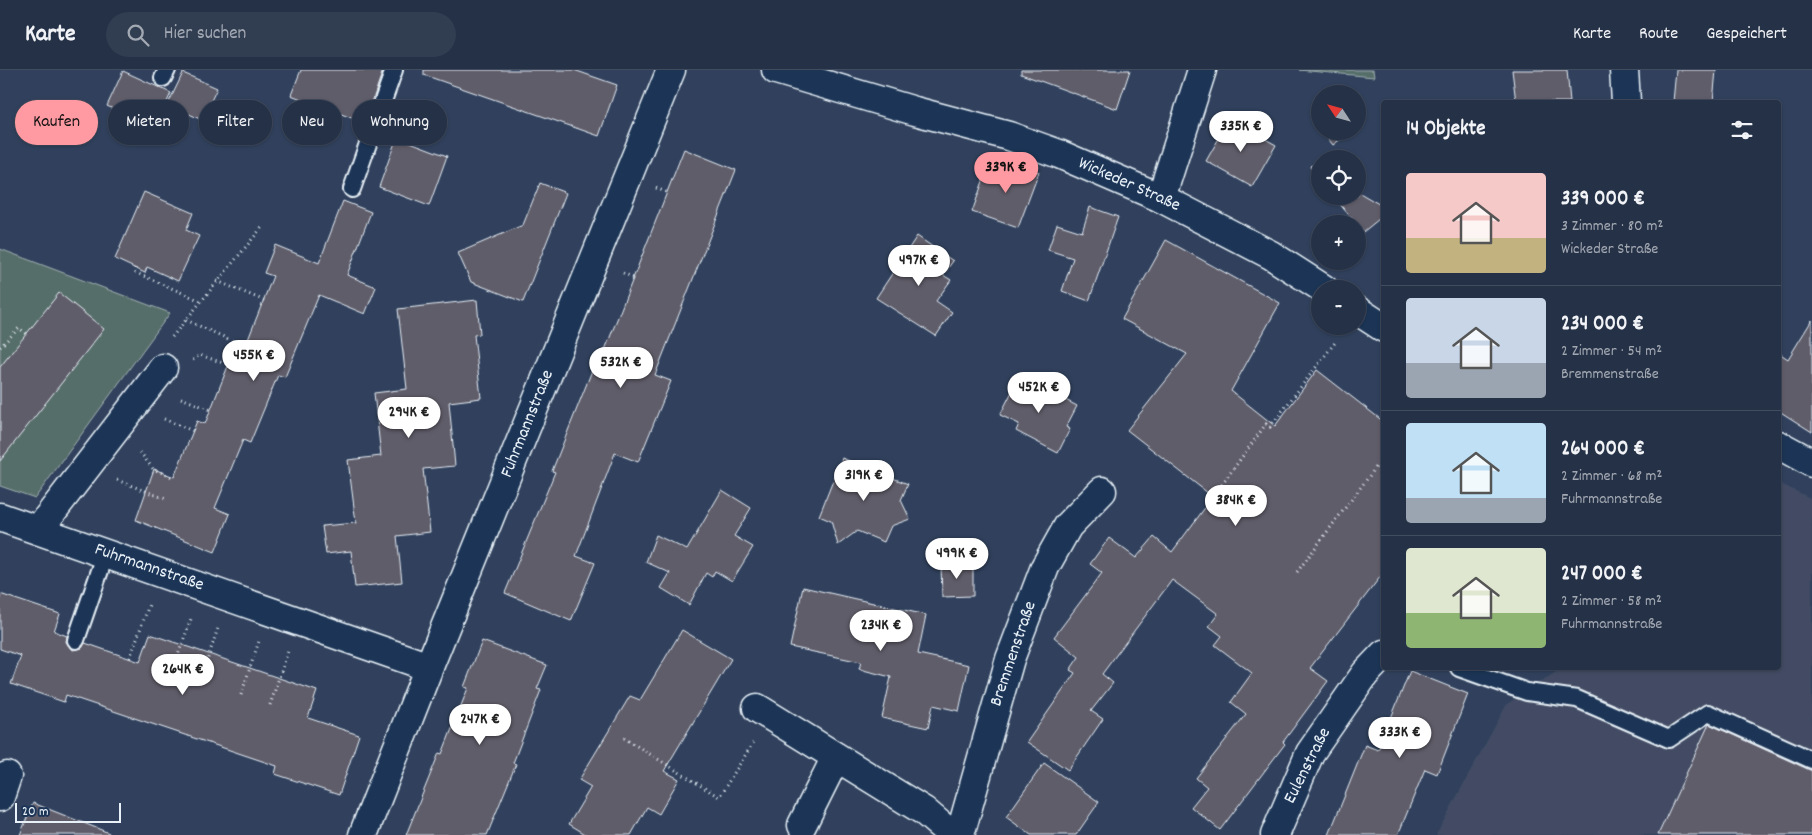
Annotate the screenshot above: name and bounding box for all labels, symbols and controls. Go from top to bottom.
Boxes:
search box [106,12,456,57]
text: Karte [25,18,76,52]
icon: search [124,21,152,49]
text: Hier suchen [164,21,246,48]
text: Karte [1573,22,1611,47]
text: Route [1639,22,1678,47]
text: Gespeichert [1706,22,1787,47]
north arrow [1311,85,1366,140]
map controls [1311,85,1366,335]
chip: Kaufen [15,100,98,145]
chip: Mieten [108,100,189,145]
chip: Filter [199,100,272,145]
chip: Neu [282,100,342,145]
chip: Wohnung [352,100,447,145]
pin: 335K € [1200,111,1282,153]
text: 335K € [1220,115,1262,138]
text: 14 Objekte [1406,115,1486,145]
icon: filters [1728,116,1756,144]
button: locate [1311,150,1366,205]
street label: Wickeder Straße [1074,151,1184,219]
pin: 339K € [965,152,1047,194]
text: 339K € [985,156,1027,179]
text: 339 000 € [1561,185,1645,215]
icon: home [1446,193,1506,253]
button: + [1311,215,1366,270]
text: 3 Zimmer · 80 m² [1561,215,1663,238]
text: Wickeder Straße [1561,238,1658,261]
pin: 497K € [878,244,960,287]
text: 497K € [899,249,939,272]
button: − [1311,280,1366,335]
text: 234 000 € [1561,310,1644,340]
icon: home [1446,318,1506,378]
pin: 455K € [213,340,295,382]
text: 2 Zimmer · 54 m² [1561,340,1662,363]
text: 455K € [233,344,275,367]
pin: 532K € [580,346,662,389]
text: 532K € [600,351,642,374]
text: Bremmenstraße [1561,363,1659,386]
street label: Fuhrmannstraße [495,366,561,482]
pin: 452K € [998,372,1080,414]
text: 452K € [1018,376,1060,399]
pin: 294K € [368,396,450,439]
text: 294K € [389,401,429,424]
text: 264 000 € [1561,435,1645,465]
icon: home [1446,443,1506,503]
pin: 319K € [823,460,905,502]
text: 319K € [845,464,883,487]
text: 2 Zimmer · 68 m² [1561,465,1662,488]
pin: 384K € [1195,484,1277,527]
text: Fuhrmannstraße [1561,488,1662,511]
text: 384K € [1216,489,1256,512]
street label: Fuhrmannstraße [91,538,207,598]
pin: 499K € [916,538,998,580]
text: 499K € [936,542,978,565]
text: 247 000 € [1561,560,1643,590]
icon: home [1446,568,1506,628]
text: 2 Zimmer · 58 m² [1561,590,1662,613]
street label: Bremmenstraße [984,598,1044,710]
pin: 234K € [840,610,922,652]
text: Fuhrmannstraße [1561,613,1662,636]
text: 234K € [861,614,901,637]
pin: 264K € [142,654,224,696]
text: 264K € [162,658,204,681]
pin: 247K € [439,704,521,746]
text: 247K € [460,708,500,731]
pin: 333K € [1359,716,1441,759]
text: 333K € [1379,721,1421,744]
street label: Eulenstraße [1278,724,1338,808]
scale bar [15,800,121,823]
text: 20 m [22,802,49,822]

